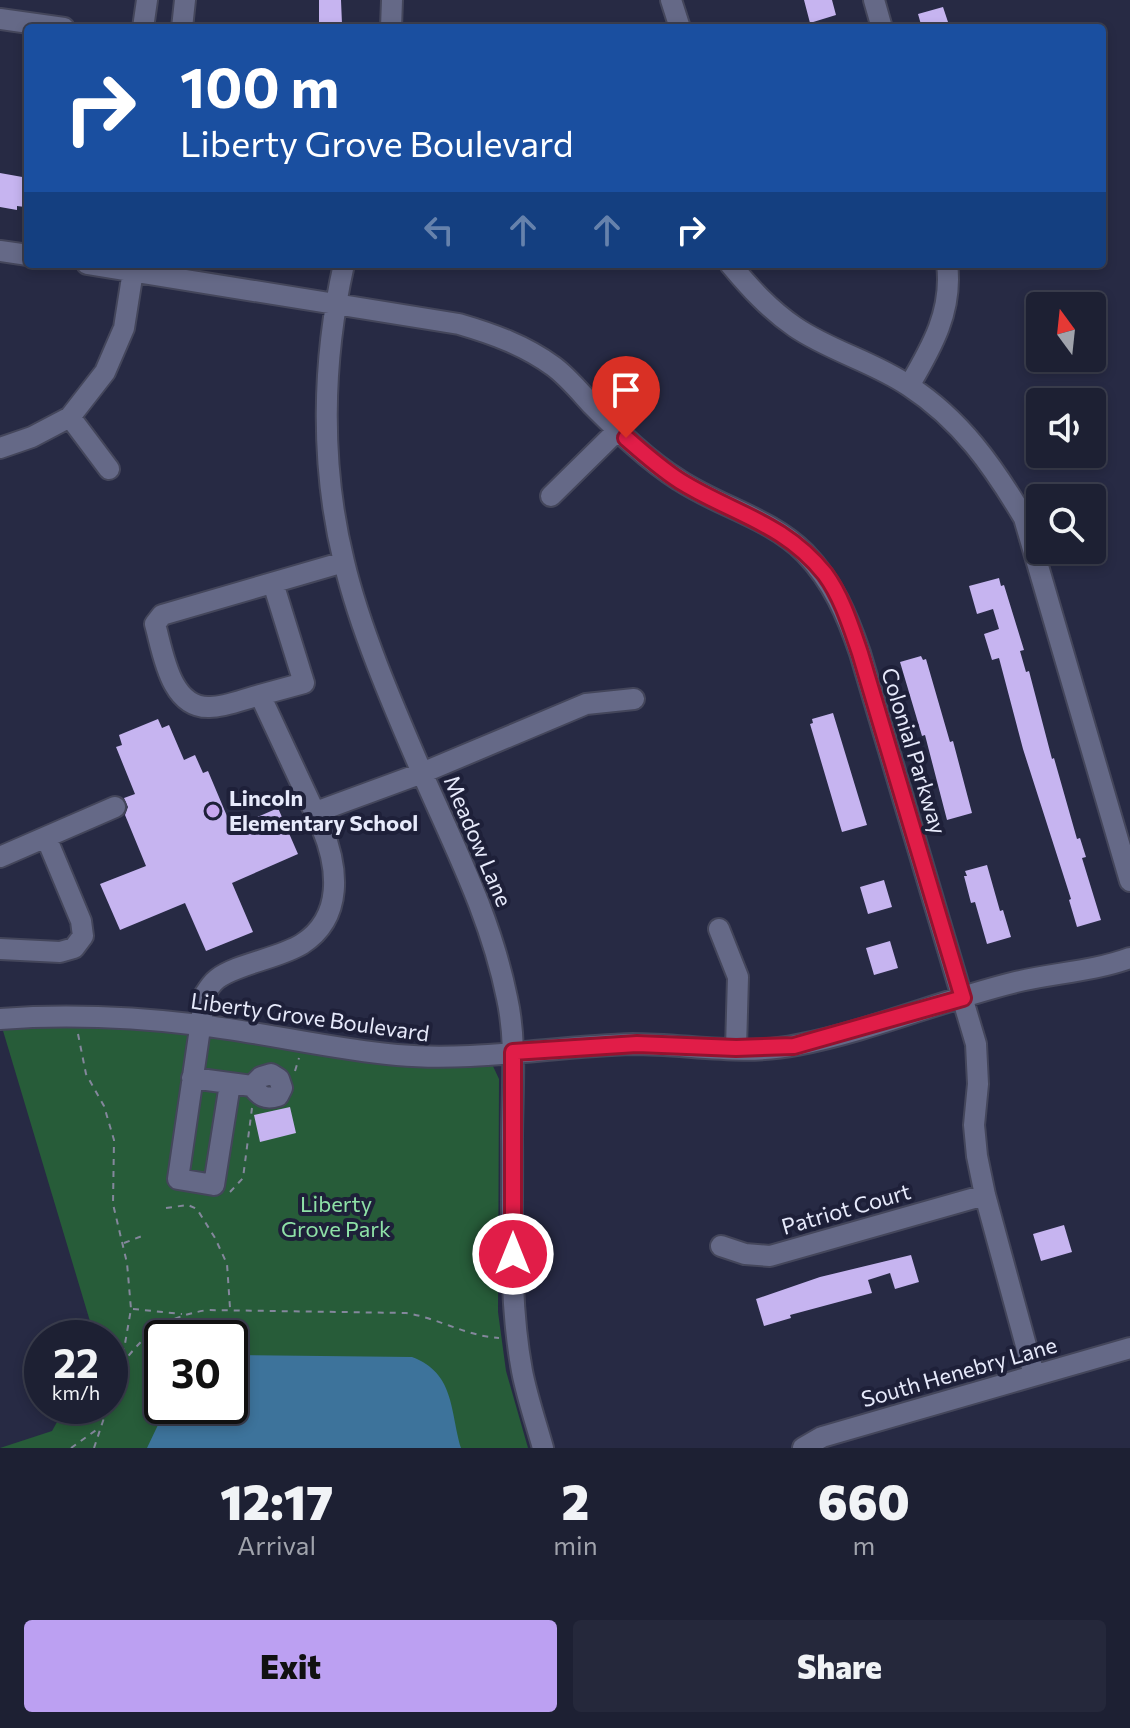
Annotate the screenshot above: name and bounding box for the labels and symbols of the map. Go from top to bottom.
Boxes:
north arrow [1026,292,1106,372]
pin [592,356,660,438]
street label: Colonial Parkway [876,664,953,837]
street label: Meadow Lane [439,771,518,910]
place label: Lincoln Elementary School [229,784,418,836]
marker: Lincoln Elementary School [204,802,222,820]
street label: Liberty Grove Boulevard [189,986,431,1047]
street label: Patriot Court [778,1177,914,1240]
park label: Liberty Grove Park [281,1190,391,1242]
position arrow [471,1212,555,1296]
speed limit sign: 30 [144,1320,248,1424]
street label: South Henebry Lane [858,1331,1060,1412]

